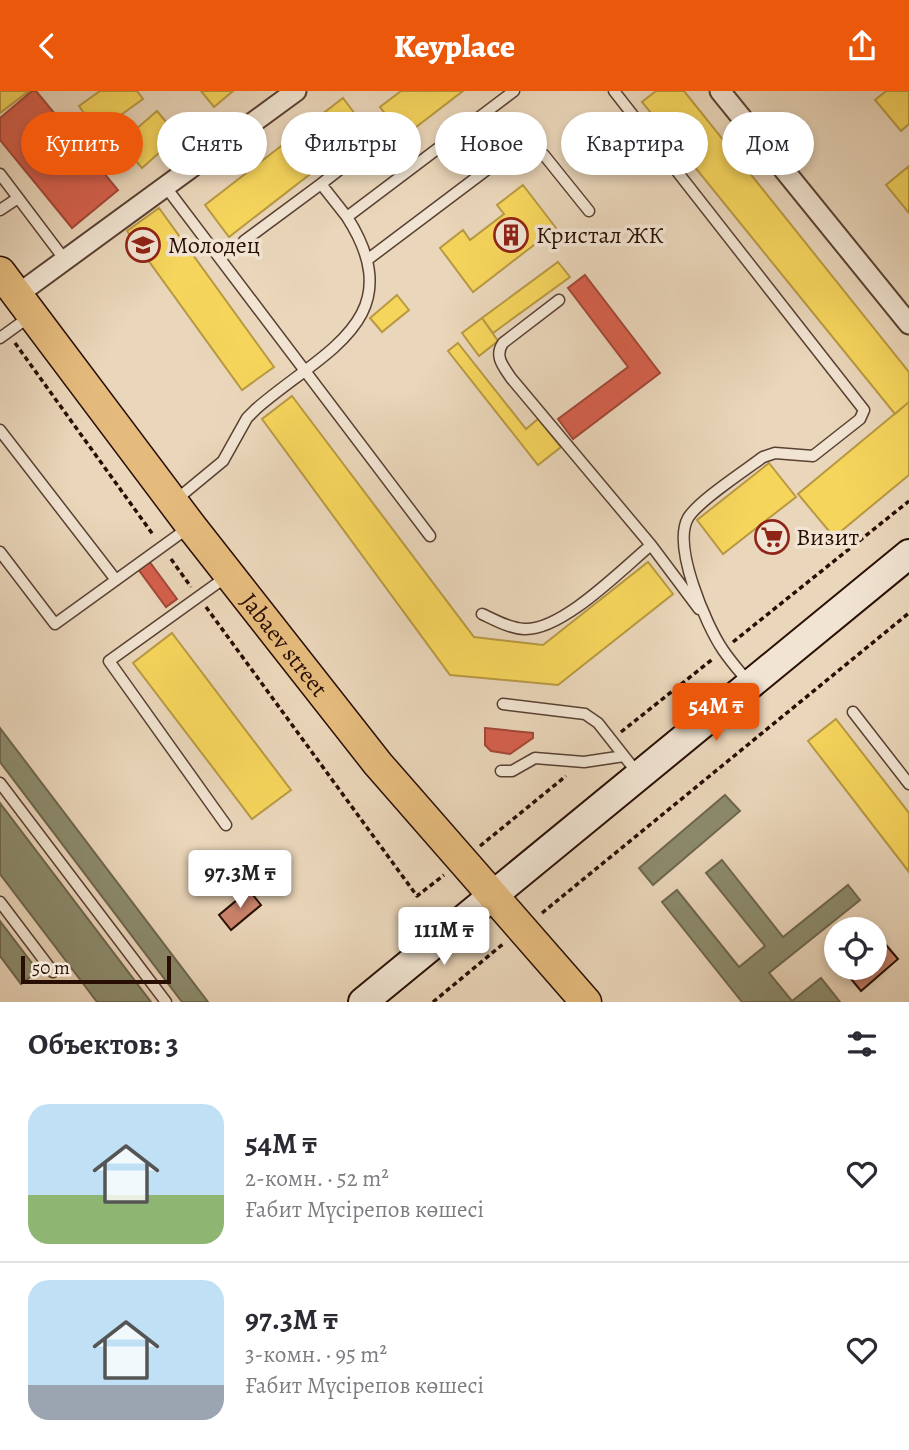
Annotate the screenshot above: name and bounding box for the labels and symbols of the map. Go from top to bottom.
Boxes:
building icon: Кристал ЖК [492,216,530,254]
place label: Кристал ЖК [536,219,664,251]
school or university icon: Молодец [124,226,162,264]
place label: Молодец [168,229,260,261]
supermarket icon: Визит [753,518,791,556]
place label: Визит [796,521,860,553]
street label: Jabaev street [234,586,335,704]
pin: 54M ₸ [667,683,765,743]
pin: 97.3M ₸ [175,851,305,910]
pin: 111M ₸ [387,907,501,967]
scale bar [21,953,172,985]

